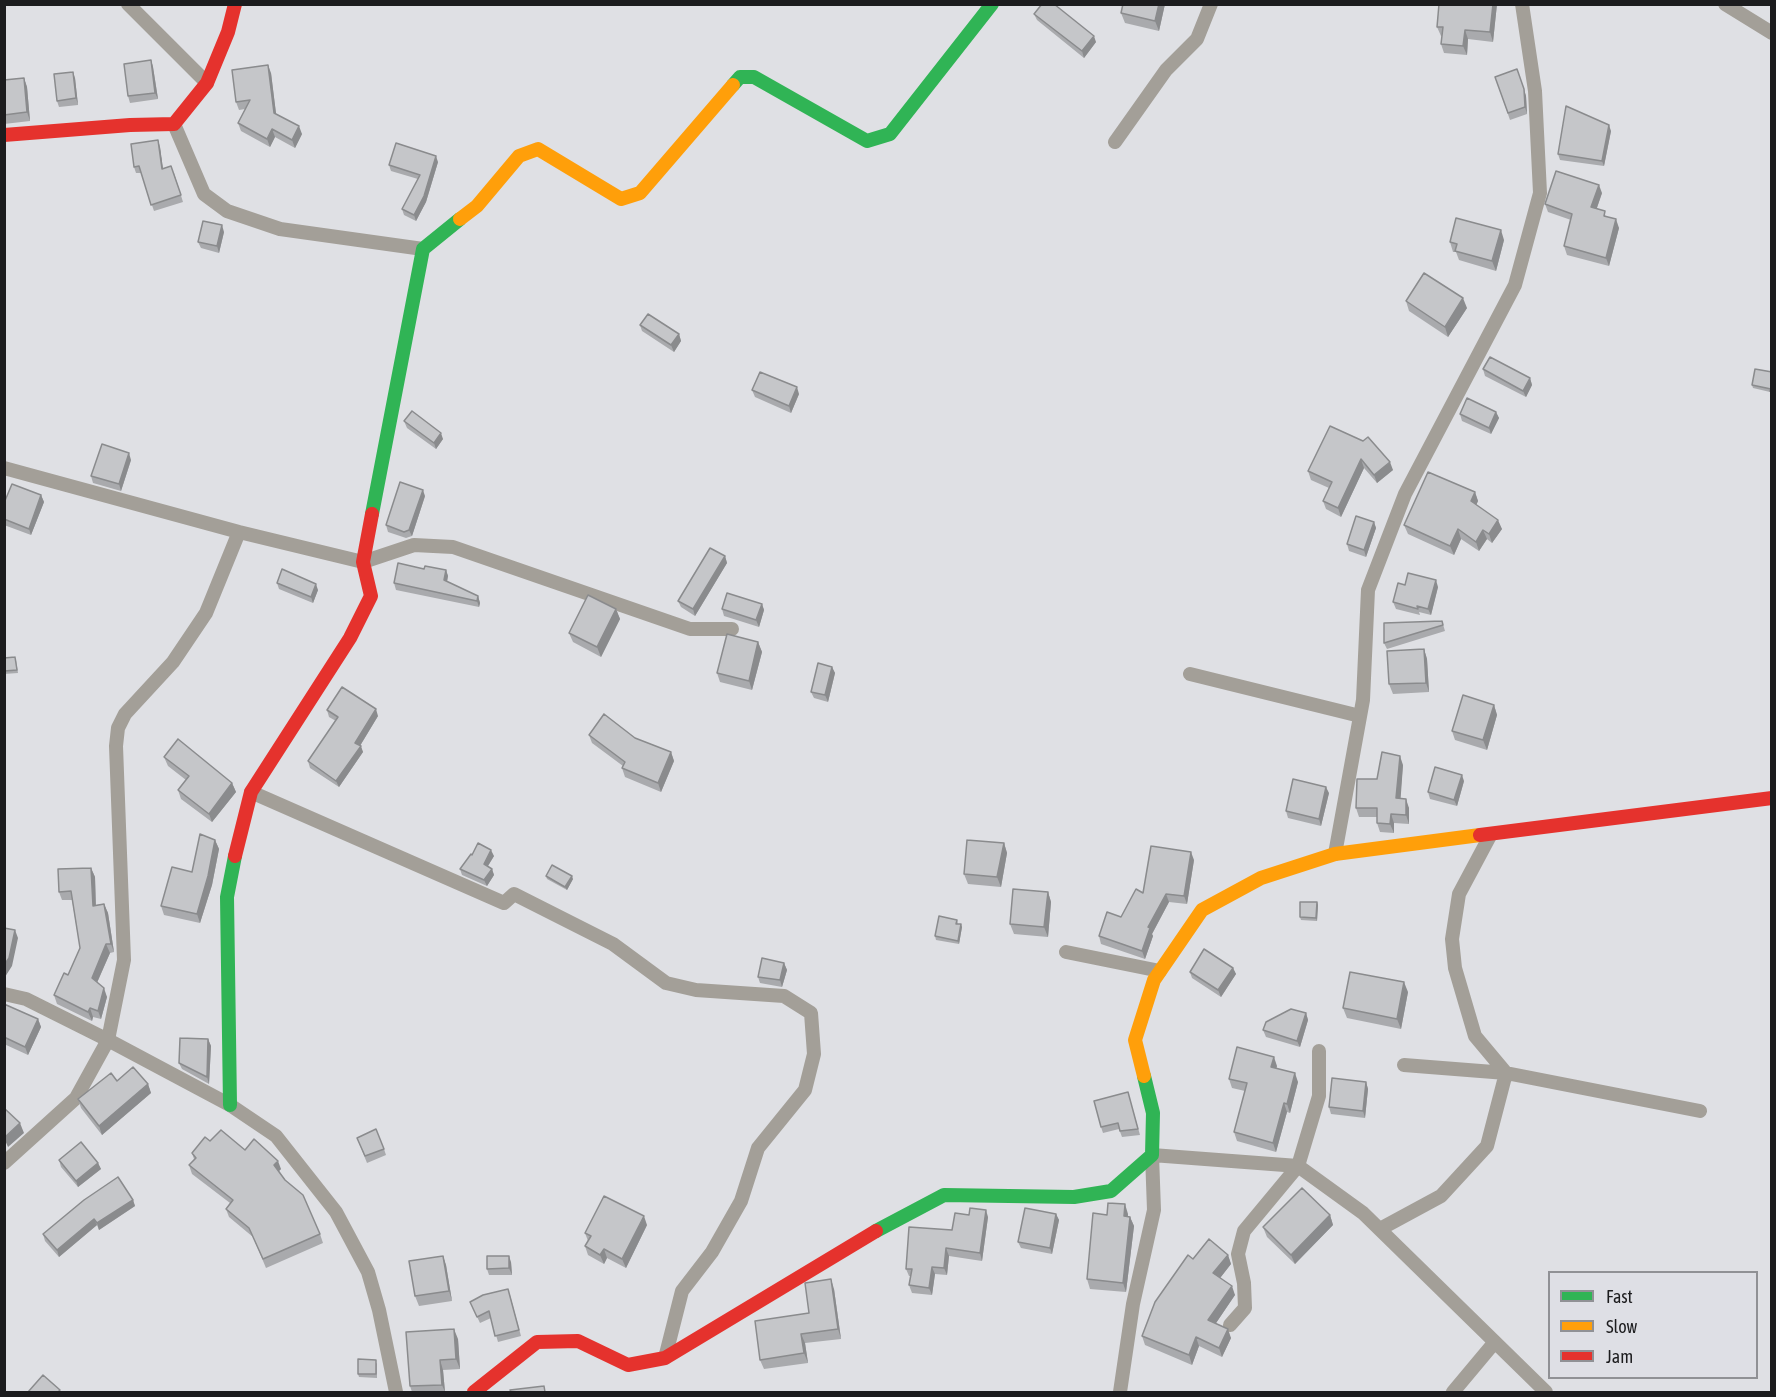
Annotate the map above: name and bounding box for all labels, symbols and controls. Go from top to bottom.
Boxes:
legend [1548,1271,1758,1379]
text: Fast [1606,1286,1633,1307]
text: Slow [1606,1316,1637,1337]
text: Jam [1606,1346,1633,1367]

